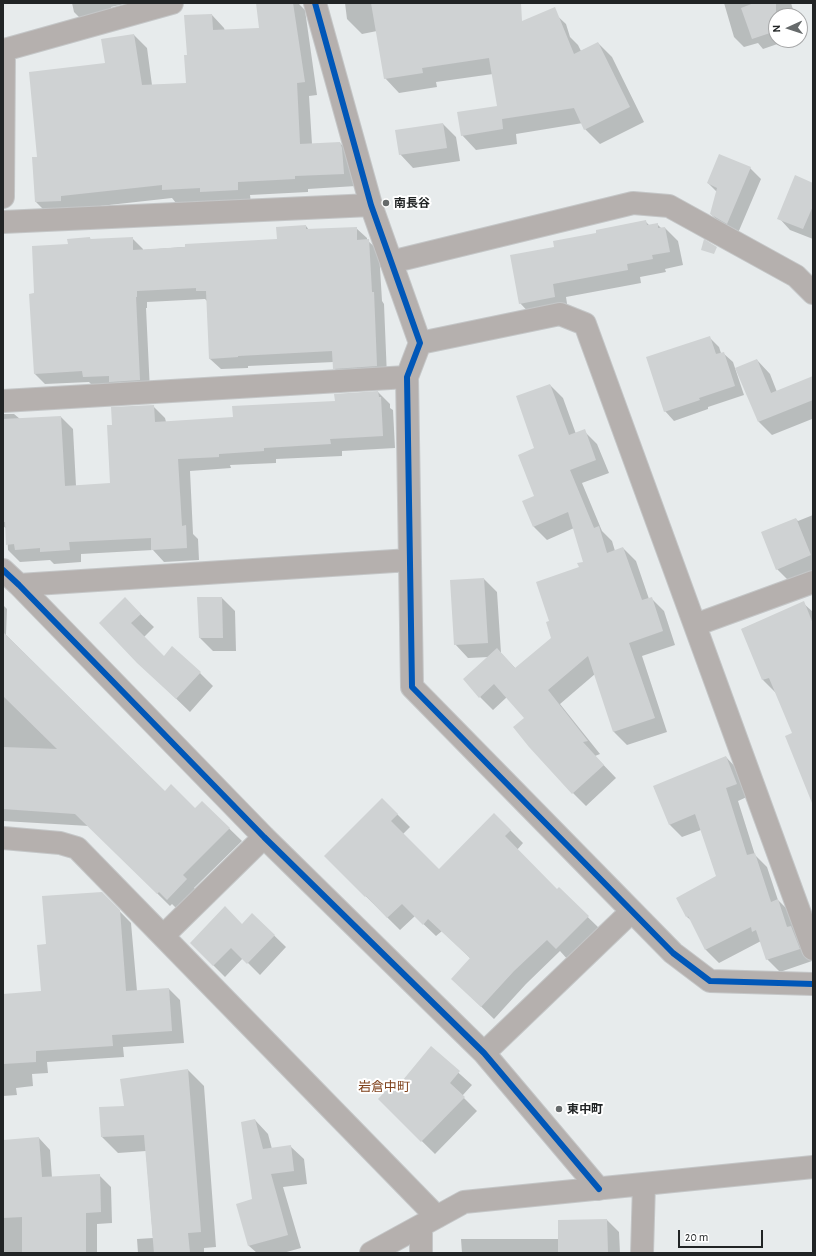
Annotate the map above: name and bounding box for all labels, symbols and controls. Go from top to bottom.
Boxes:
north arrow [768,8,808,48]
text: N [771,24,782,33]
place label: 南長谷 [394,196,430,210]
marker: 南長谷 [381,198,391,208]
district label: 岩倉中町 [358,1079,410,1095]
place label: 東中町 [567,1102,603,1116]
marker: 東中町 [554,1104,564,1114]
scale bar [680,1222,765,1248]
text: 20 m [685,1231,708,1243]

